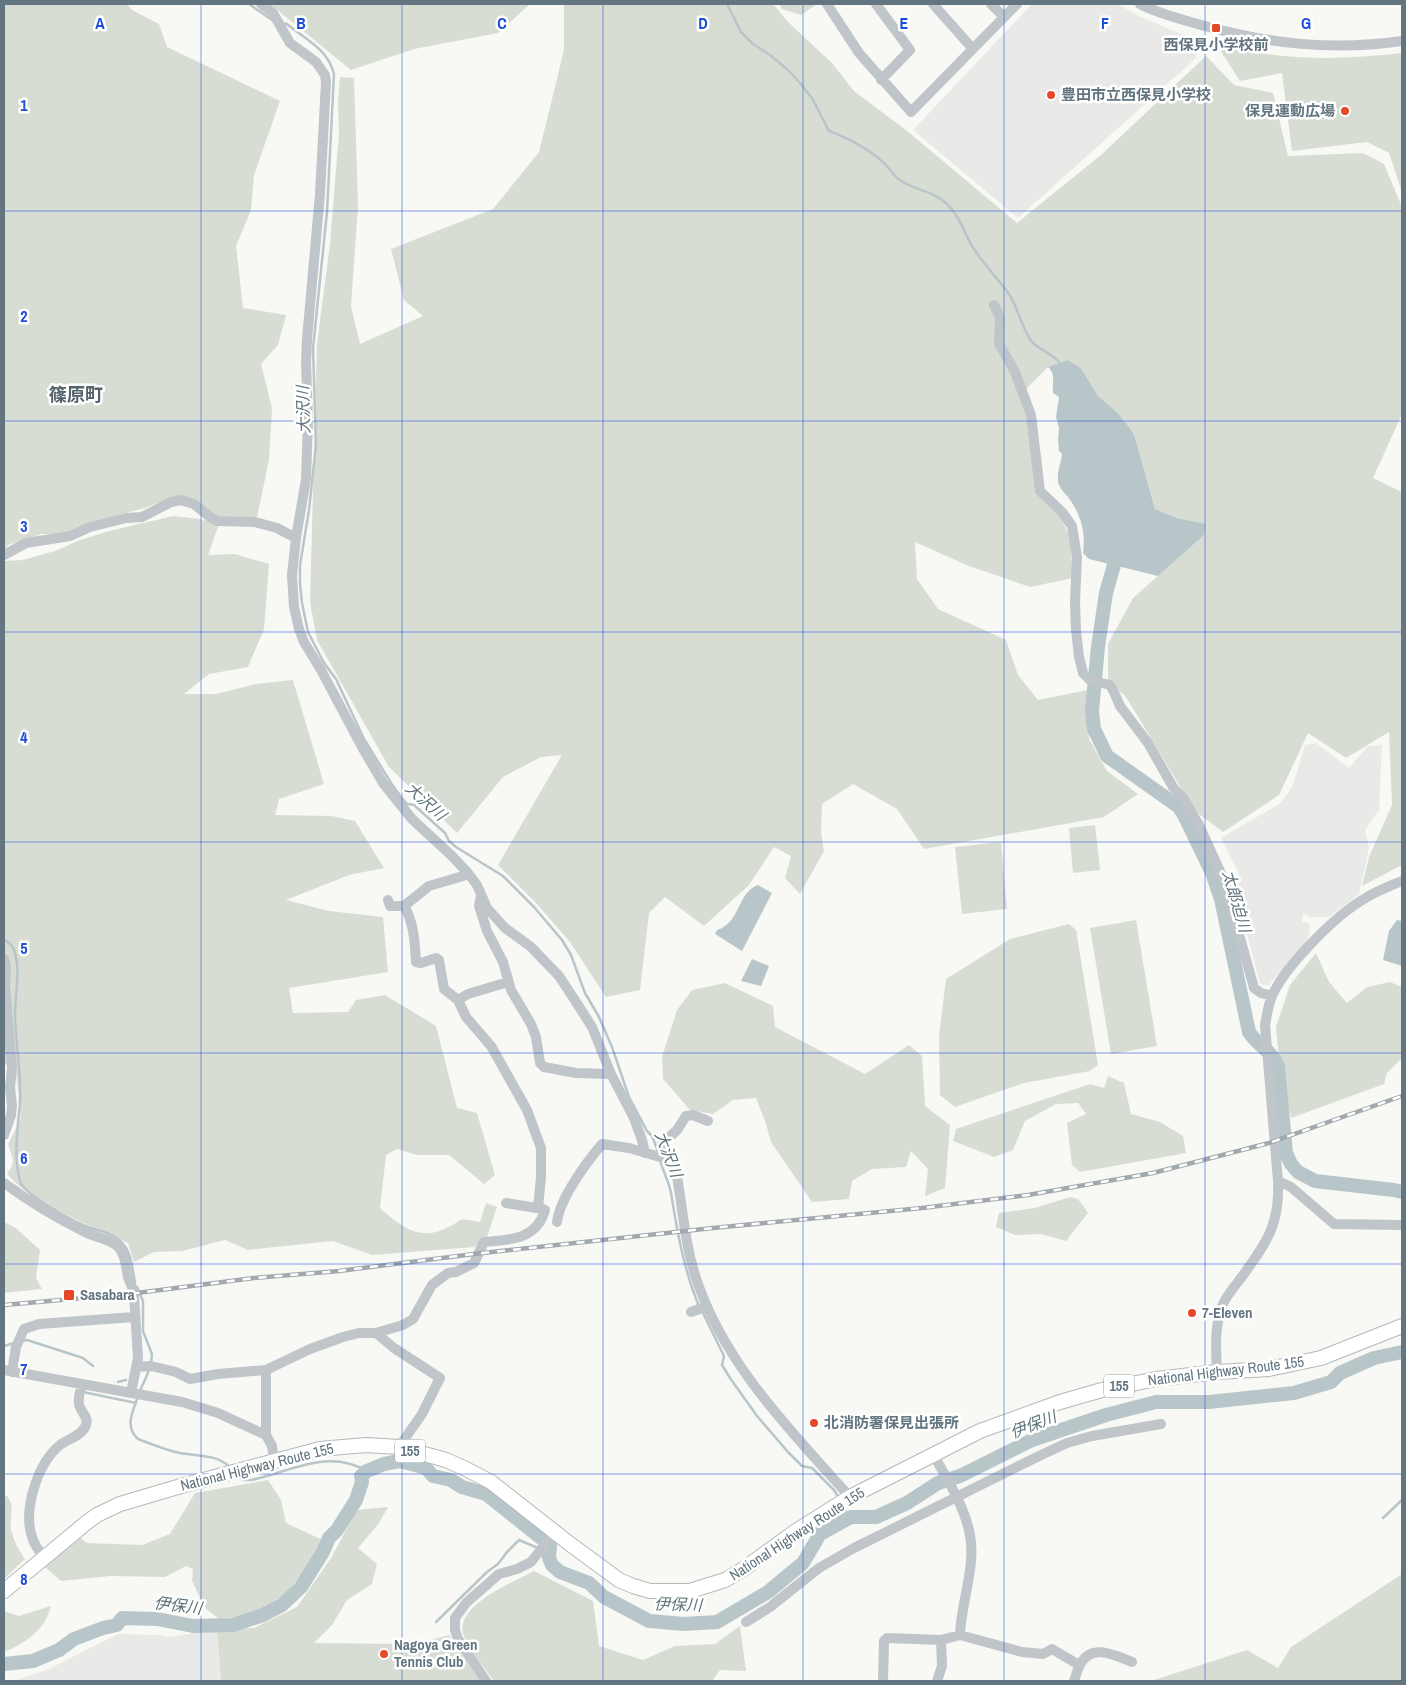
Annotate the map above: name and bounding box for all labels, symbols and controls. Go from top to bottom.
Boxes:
text: A [95,12,105,34]
text: B [296,12,306,34]
text: C [497,12,507,34]
text: D [698,12,708,34]
text: E [900,12,909,34]
text: F [1101,12,1109,34]
text: G [1301,12,1311,34]
marker: 西保見小学校前 [1210,22,1222,34]
place label: 西保見小学校前 [1163,34,1269,55]
place label: 豊田市立西保見小学校 [1061,84,1211,105]
marker: 豊田市立西保見小学校 [1045,89,1057,101]
text: 1 [20,94,28,116]
place label: 保見運動広場 [1245,100,1335,121]
marker: 保見運動広場 [1339,105,1351,117]
text: 2 [20,305,28,327]
district label: 篠原町 [49,382,103,407]
water label: 大沢川 [291,384,315,434]
text: 3 [20,515,28,537]
text: 4 [20,726,28,748]
water label: 大沢川 [401,777,453,827]
water label: 太郎迫川 [1218,867,1257,937]
text: 5 [20,937,28,959]
water label: 大沢川 [650,1128,689,1182]
text: 6 [20,1147,28,1169]
place label: Sasabara [80,1284,135,1305]
marker: Sasabara [62,1288,76,1302]
place label: 7-Eleven [1202,1302,1253,1323]
marker: 7-Eleven [1186,1307,1198,1319]
street label: National Highway Route 155 [1147,1350,1305,1391]
text: 7 [20,1358,28,1380]
road number: 155 [1104,1374,1134,1398]
water label: 伊保川 [1007,1404,1061,1443]
place label: 北消防署保見出張所 [824,1412,959,1433]
marker: 北消防署保見出張所 [808,1417,820,1429]
street label: National Highway Route 155 [178,1437,336,1496]
road number: 155 [395,1440,425,1462]
street label: National Highway Route 155 [725,1482,869,1585]
text: 8 [20,1568,28,1590]
water label: 伊保川 [153,1591,205,1619]
water label: 伊保川 [654,1592,704,1616]
place label: Nagoya Green Tennis Club [394,1634,477,1672]
marker: Nagoya Green Tennis Club [378,1648,390,1660]

